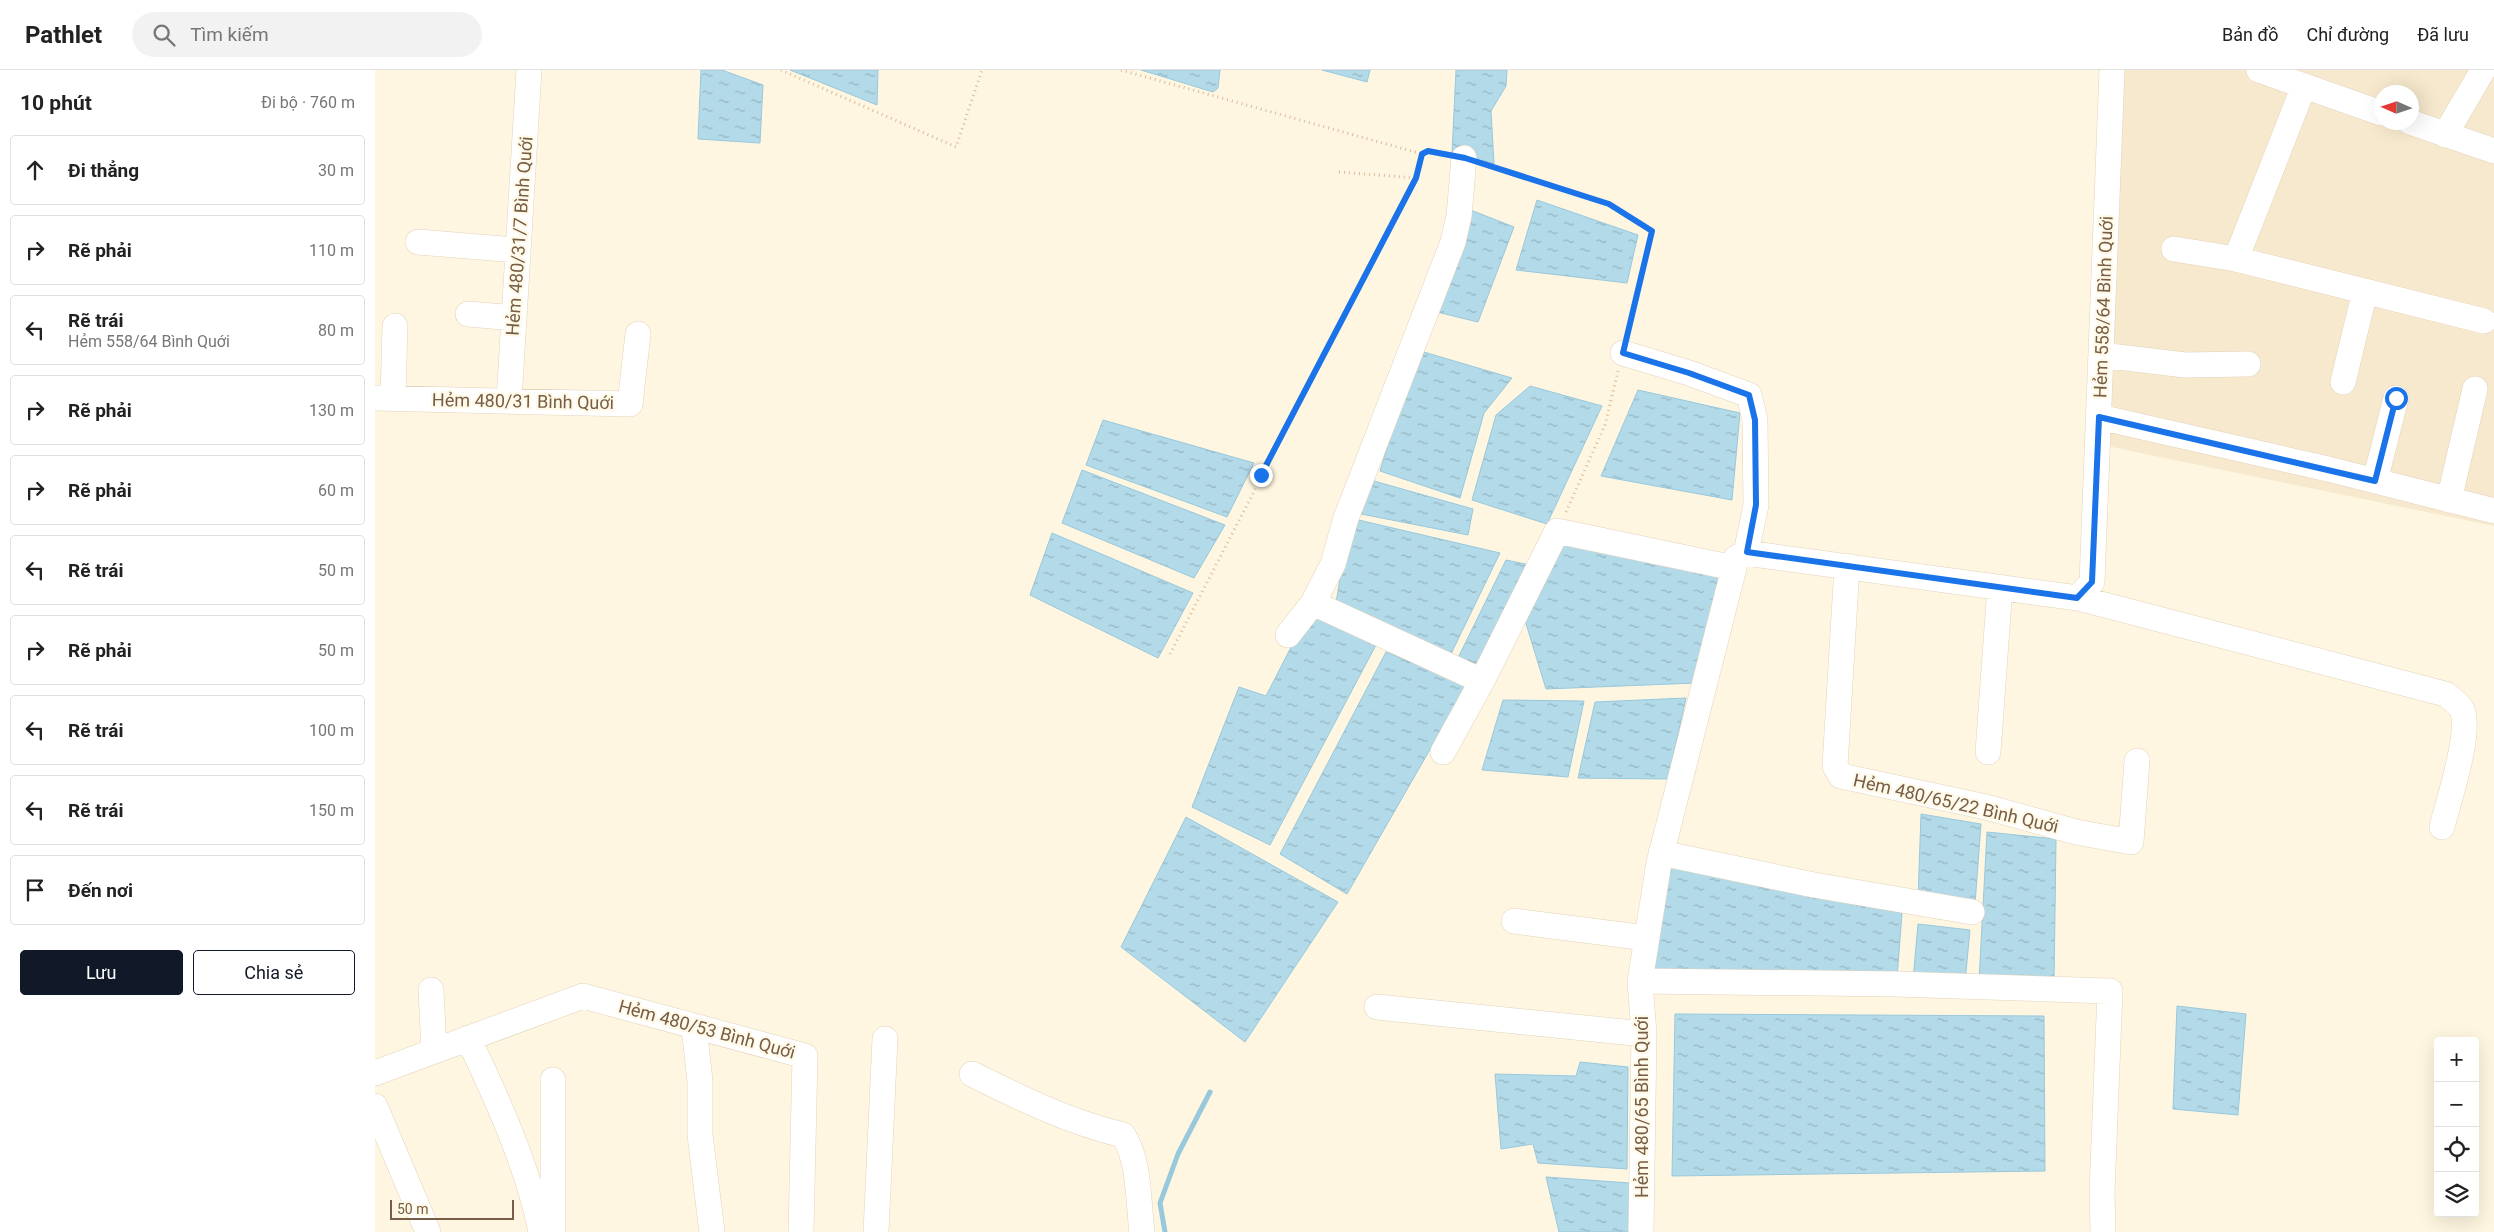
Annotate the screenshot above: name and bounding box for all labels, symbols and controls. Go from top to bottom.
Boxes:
search box [132,12,482,57]
text: Pathlet [25,21,102,49]
icon: search [150,21,178,49]
text: Tìm kiếm [190,23,269,46]
text: Bản đồ [2222,24,2278,45]
text: Chỉ đường [2306,24,2389,45]
text: Đã lưu [2417,24,2469,45]
north arrow [2374,85,2419,130]
text: 10 phút [20,91,92,115]
text: Đi bộ · 760 m [261,93,355,112]
street label: Hẻm 480/31/7 Bình Quới [502,136,536,336]
icon: ahead [21,156,49,184]
text: Đi thẳng [68,159,139,182]
text: 30 m [318,161,354,180]
street label: Hẻm 558/64 Bình Quới [2089,216,2117,398]
icon: right [21,236,49,264]
text: Rẽ phải [68,239,132,262]
text: 110 m [309,241,354,260]
text: Rẽ trái [68,309,123,332]
icon: left [21,316,49,344]
text: 80 m [318,321,354,340]
text: Hẻm 558/64 Bình Quới [68,332,230,351]
route start [2385,387,2408,410]
street label: Hẻm 480/31 Bình Quới [432,389,614,413]
icon: right [21,396,49,424]
text: Rẽ phải [68,399,132,422]
text: 130 m [309,401,354,420]
route end [1250,464,1273,487]
icon: right [21,476,49,504]
text: Rẽ phải [68,479,132,502]
text: 60 m [318,481,354,500]
icon: left [21,556,49,584]
text: Rẽ trái [68,559,123,582]
text: 50 m [318,561,354,580]
icon: right [21,636,49,664]
text: Rẽ phải [68,639,132,662]
text: 50 m [318,641,354,660]
icon: left [21,716,49,744]
text: Rẽ trái [68,719,123,742]
text: 100 m [309,721,354,740]
street label: Hẻm 480/65/22 Bình Quới [1851,769,2061,837]
icon: left [21,796,49,824]
text: Rẽ trái [68,799,123,822]
text: 150 m [309,801,354,820]
icon: arrive [21,876,49,904]
text: Đến nơi [68,879,133,902]
button: Lưu [20,950,183,995]
button: Chia sẻ [193,950,355,995]
street label: Hẻm 480/53 Bình Quới [616,995,798,1063]
street label: Hẻm 480/65 Bình Quới [1631,1016,1652,1198]
map controls [2434,1037,2479,1217]
button: + [2434,1037,2479,1082]
button: − [2434,1082,2479,1127]
button: locate [2434,1127,2479,1172]
button: layers [2434,1172,2479,1217]
scale bar [390,1197,514,1220]
text: 50 m [397,1201,429,1217]

